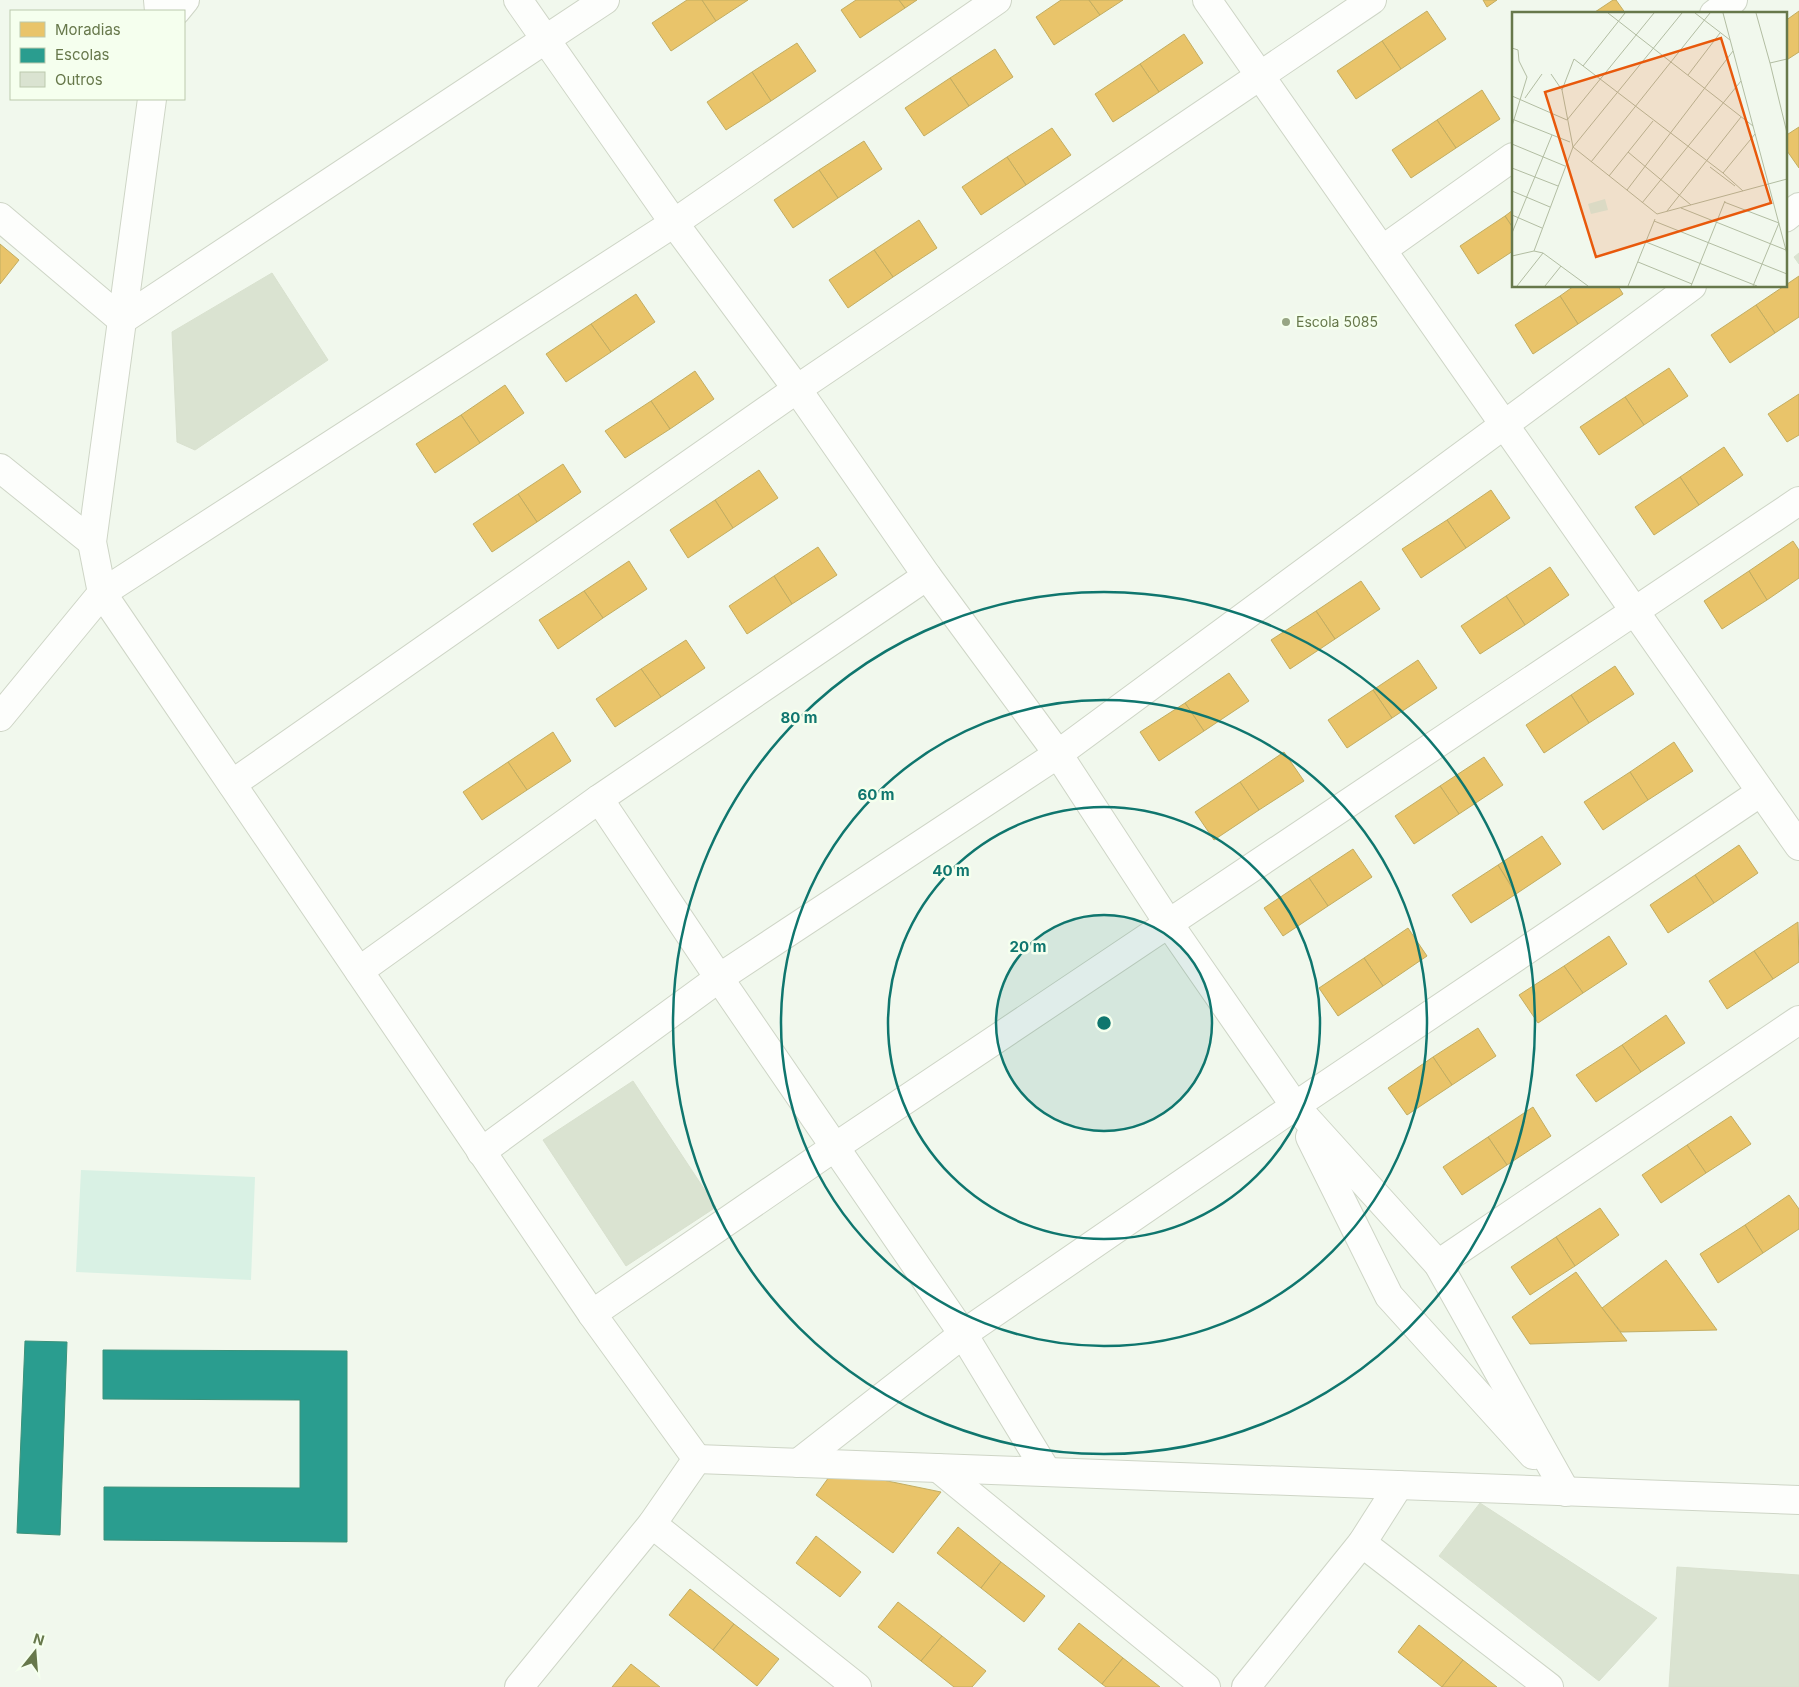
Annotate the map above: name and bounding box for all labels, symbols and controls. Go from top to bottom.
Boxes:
legend [10,10,185,100]
inset map [1512,12,1786,288]
text: Moradias [55,20,121,39]
text: Escolas [55,45,110,64]
text: Outros [55,70,103,89]
place label: Escola 5085 [1296,313,1378,330]
marker: Escola 5085 [1280,316,1292,328]
text: 80 m [780,708,818,727]
text: 60 m [857,785,895,804]
text: 40 m [932,861,970,880]
text: 20 m [1010,937,1046,956]
centre of rings [1095,1014,1113,1032]
north arrow [10,1627,60,1677]
text: N [31,1629,47,1649]

